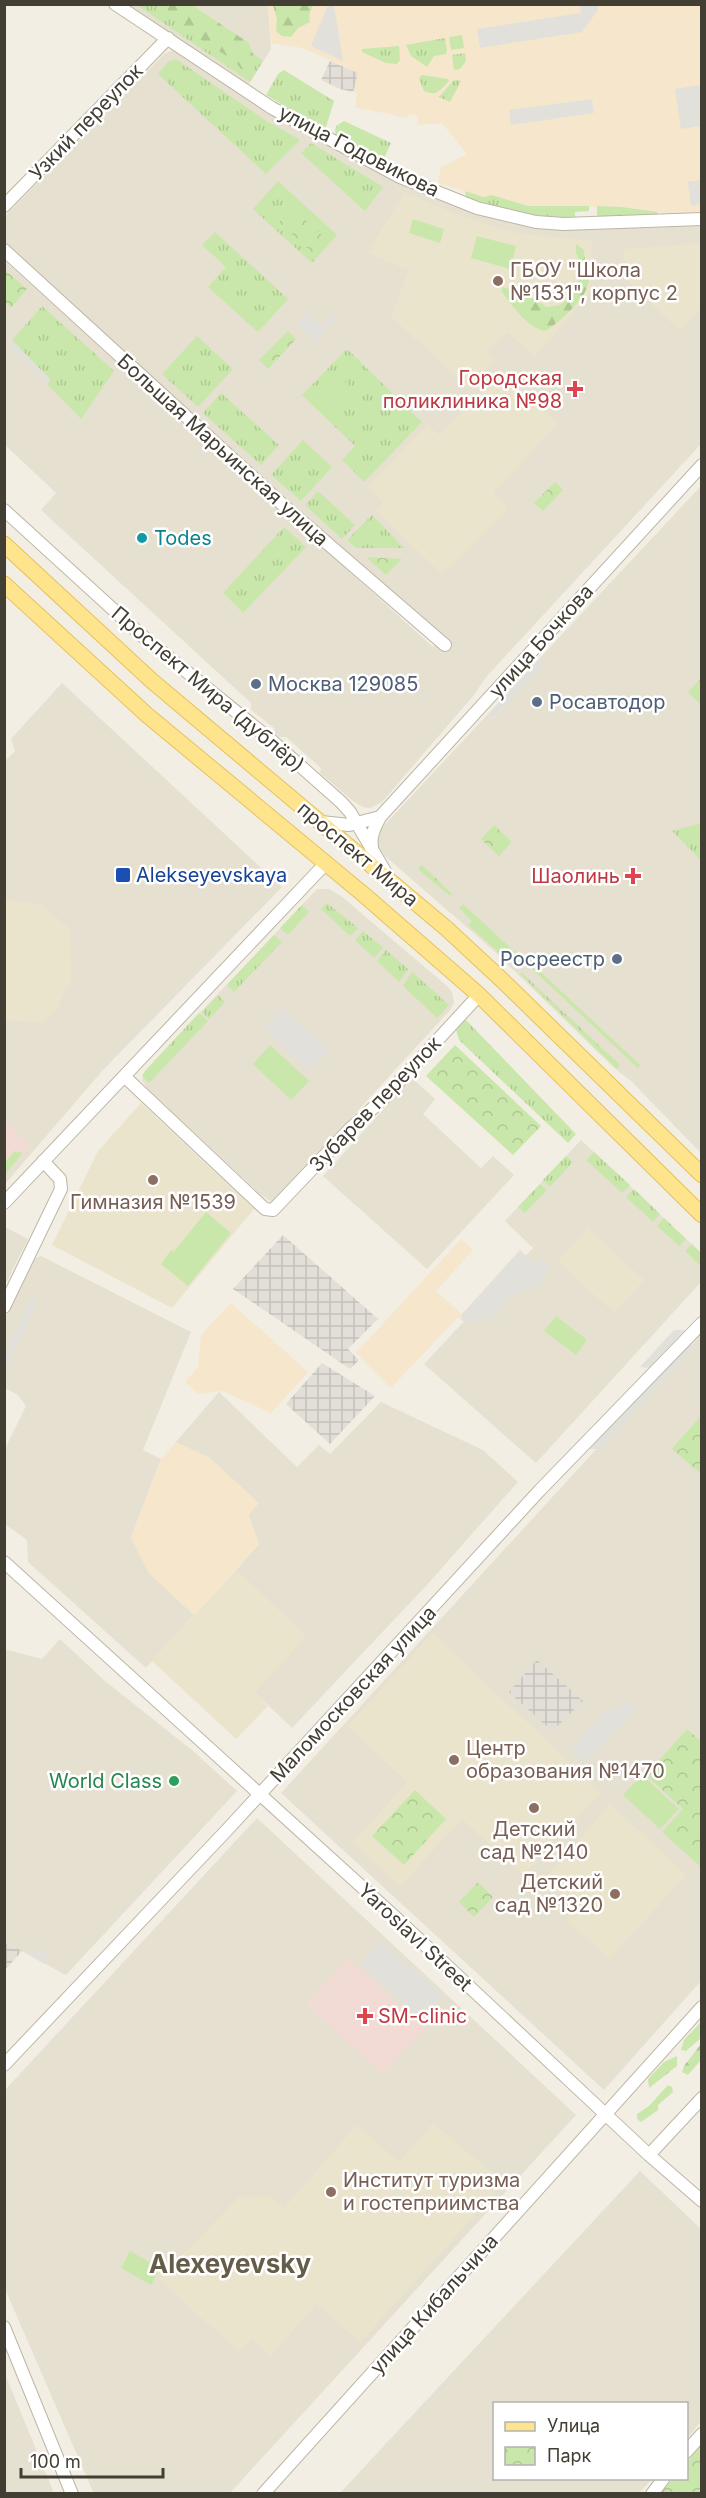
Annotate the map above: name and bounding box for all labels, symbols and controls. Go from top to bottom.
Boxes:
street label: Узкий переулок [24,59,148,185]
street label: улица Годовикова [275,100,443,202]
place label: ГБОУ "Школа №1531", корпус 2 [510,258,678,305]
marker: ГБОУ "Школа №1531", корпус 2 [491,274,505,288]
street label: Большая Марьинская улица [113,349,333,551]
place label: Городская поликлиника №98 [383,366,562,413]
marker: Городская поликлиника №98 [566,380,584,398]
place label: Todes [154,526,212,550]
marker: Todes [135,531,149,545]
street label: улица Бочкова [484,579,598,703]
street label: Проспект Мира (дублёр) [107,601,309,777]
place label: Москва 129085 [268,672,418,696]
marker: Москва 129085 [249,677,263,691]
place label: Росавтодор [549,690,666,714]
marker: Росавтодор [530,695,544,709]
street label: проспект Мира [293,797,423,911]
place label: Alekseyevskaya [136,863,287,887]
place label: Шаолинь [531,864,620,888]
marker: Alekseyevskaya [114,866,132,884]
marker: Шаолинь [624,867,642,885]
place label: Росреестр [500,947,605,971]
marker: Росреестр [610,952,624,966]
street label: Зубарев переулок [304,1031,446,1177]
marker: Гимназия №1539 [146,1173,160,1187]
place label: Гимназия №1539 [70,1190,236,1214]
street label: Маломосковская улица [265,1601,441,1787]
place label: Центр образования №1470 [466,1736,665,1783]
marker: Центр образования №1470 [447,1753,461,1767]
place label: World Class [49,1769,162,1793]
marker: World Class [167,1774,181,1788]
marker: Детский сад №2140 [527,1801,541,1815]
place label: Детский сад №2140 [480,1817,588,1864]
place label: Детский сад №1320 [495,1870,603,1917]
street label: Yaroslavl Street [353,1878,477,1996]
marker: Детский сад №1320 [608,1887,622,1901]
place label: SM-clinic [378,2004,467,2028]
marker: SM-clinic [356,2007,374,2025]
place label: Институт туризма и гостеприимства [343,2168,520,2215]
marker: Институт туризма и гостеприимства [324,2185,338,2199]
street label: улица Кибальчича [365,2229,503,2379]
district label: Alexeyevsky [149,2248,311,2279]
legend [493,2402,688,2480]
text: Улица [547,2415,600,2436]
scale bar [21,2441,164,2479]
text: Парк [547,2445,592,2466]
text: 100 m [30,2451,81,2472]

